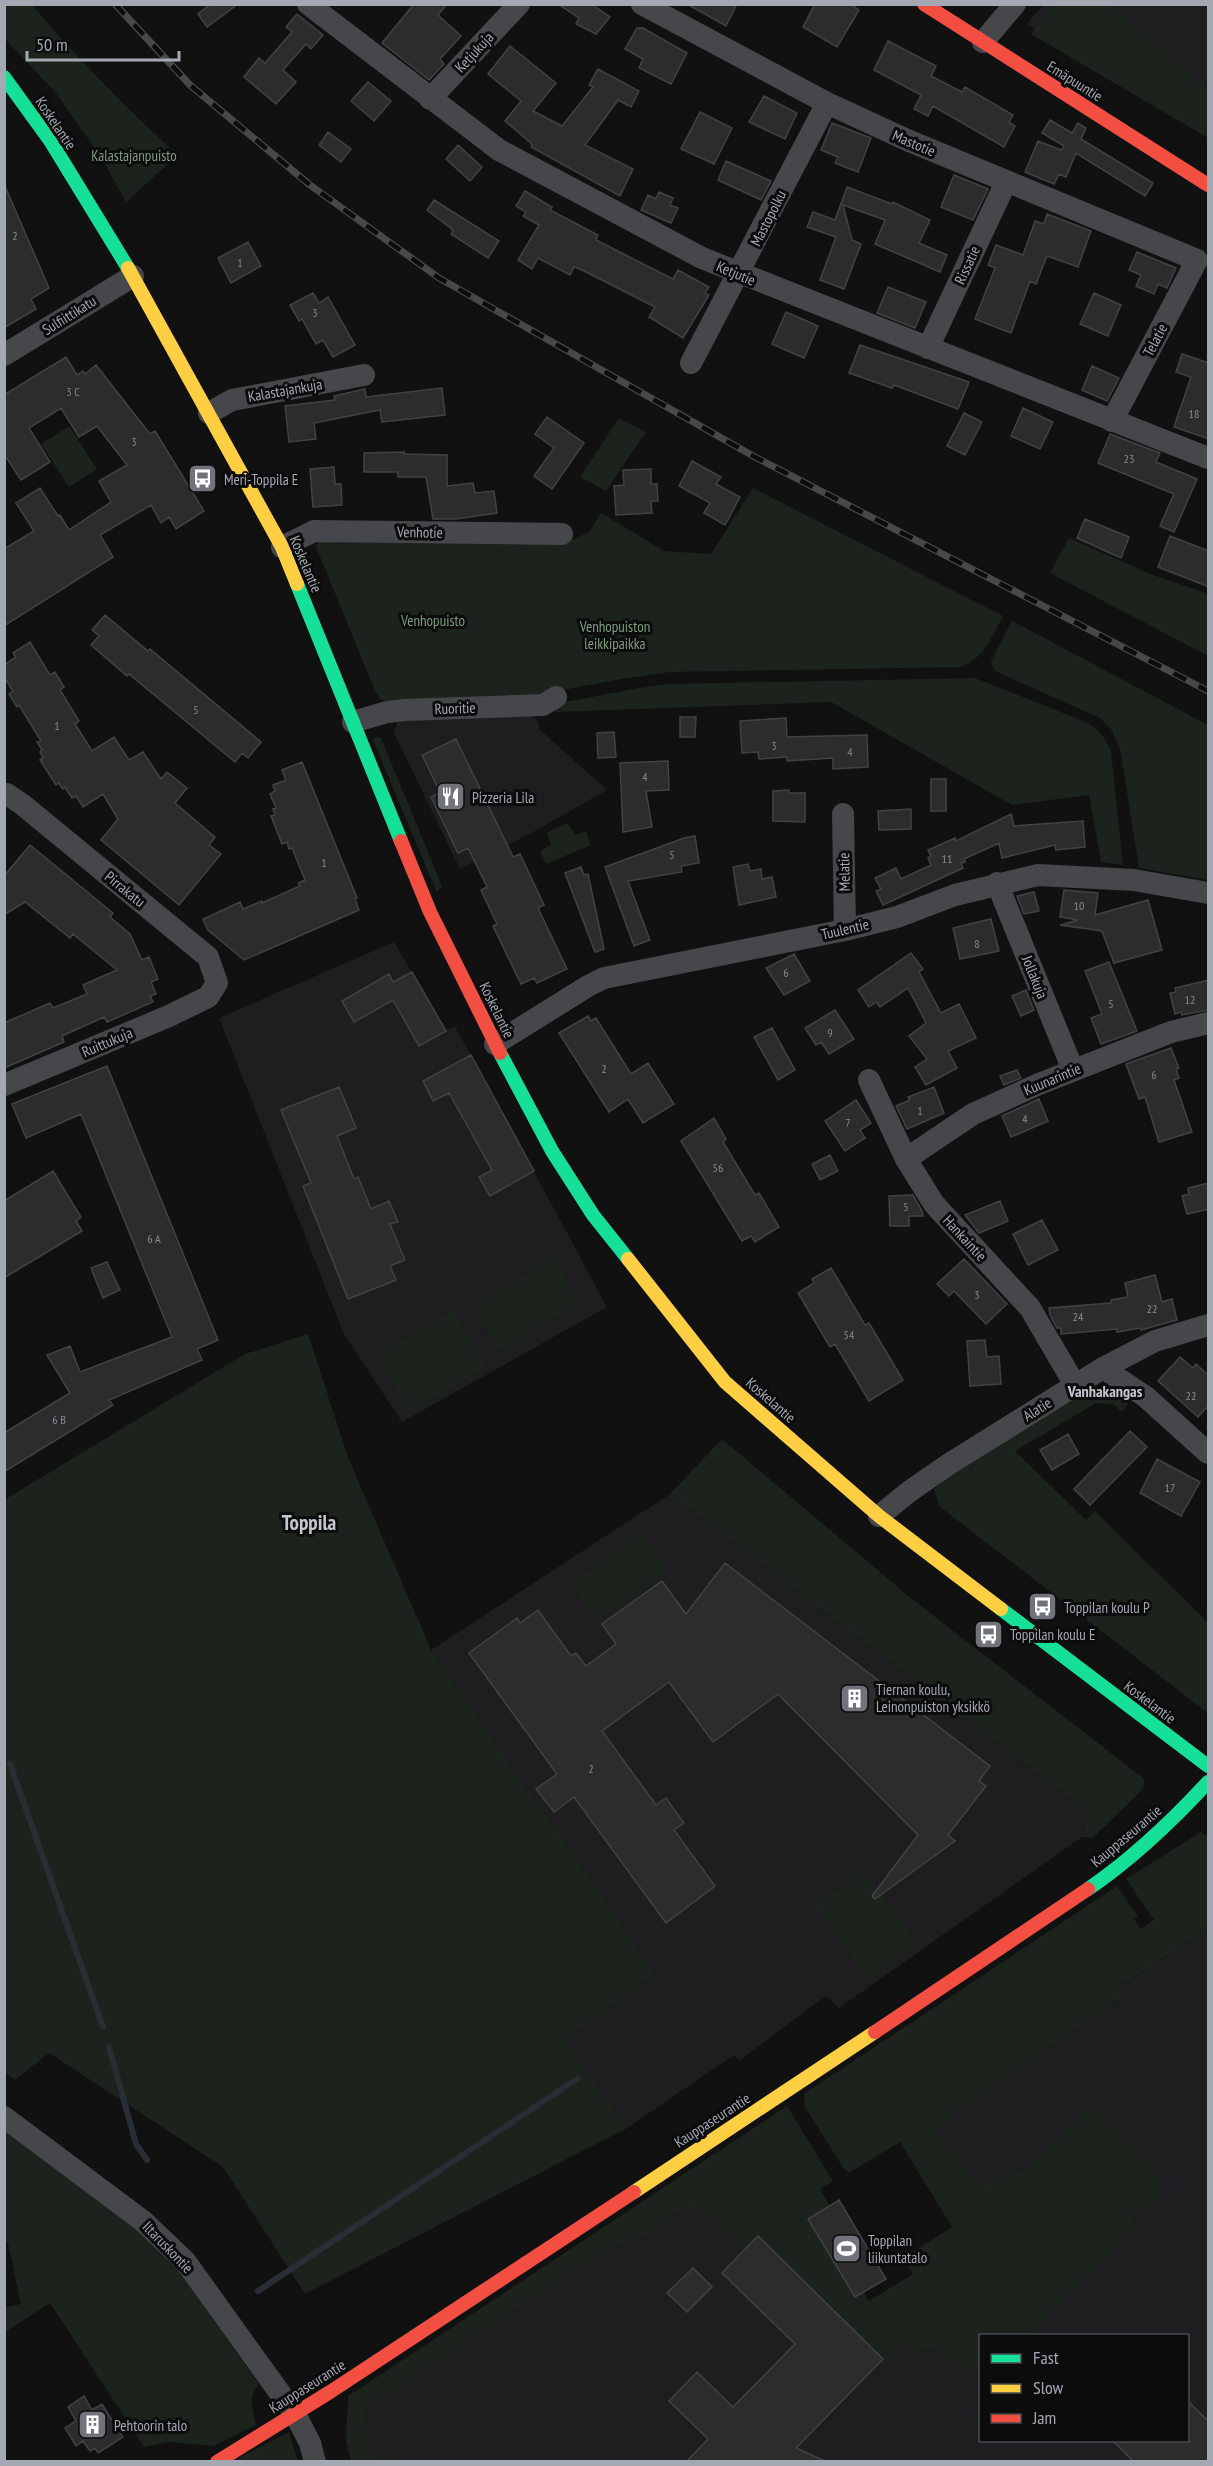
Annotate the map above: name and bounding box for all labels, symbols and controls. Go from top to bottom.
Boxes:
scale bar [27,24,178,62]
street label: Ketjukuja [451,28,497,76]
text: 50 m [36,33,68,56]
street label: Emäpuuntie [1044,57,1106,105]
street label: Koskelantie [31,93,81,153]
street label: Mastotie [890,126,938,160]
park label: Kalastajanpuisto [91,146,177,165]
street label: Mastopolku [746,187,790,249]
house number: 2 [12,228,18,243]
street label: Rissatie [950,243,984,287]
house number: 1 [237,255,243,270]
street label: Ketjutie [714,256,758,290]
street label: Sulfiittikatu [38,291,100,339]
house number: 3 [312,305,318,320]
street label: Telatie [1139,320,1171,360]
street label: Kalastajankuja [246,374,324,406]
house number: 3 C [66,384,80,399]
house number: 18 [1189,406,1199,421]
house number: 3 [131,434,137,449]
house number: 23 [1124,451,1134,466]
bus stop icon: Meri-Toppila E [187,463,219,495]
place label: Meri-Toppila E [224,470,298,489]
street label: Venhotie [396,522,443,542]
street label: Koskelantie [286,533,326,595]
park label: Venhopuisto [400,611,465,630]
park label: Venhopuiston leikkipaikka [579,617,650,653]
street label: Ruoritie [434,698,476,718]
house number: 5 [193,702,199,717]
house number: 1 [54,718,60,733]
house number: 3 [771,738,777,753]
house number: 4 [847,744,853,759]
house number: 4 [642,769,648,784]
restaurant icon: Pizzeria Lila [435,781,467,813]
place label: Pizzeria Lila [472,788,534,807]
house number: 5 [669,847,675,862]
house number: 11 [942,851,952,866]
street label: Melatie [834,852,854,892]
house number: 1 [321,855,327,870]
street label: Pirrakatu [101,867,149,911]
house number: 10 [1074,898,1084,913]
street label: Tuulentie [819,914,871,944]
house number: 8 [974,936,980,951]
street label: Jollakuja [1017,952,1052,1001]
house number: 6 [783,965,789,980]
street label: Koskelantie [475,979,519,1041]
house number: 12 [1185,992,1195,1007]
house number: 5 [1108,996,1114,1011]
street label: Ruittukuja [79,1023,135,1061]
house number: 9 [827,1025,833,1040]
street label: Kuunarintie [1021,1058,1083,1100]
house number: 2 [601,1061,607,1076]
house number: 6 [1151,1067,1157,1082]
house number: 1 [917,1103,923,1118]
house number: 4 [1022,1111,1028,1126]
house number: 7 [845,1115,851,1130]
house number: 56 [713,1160,723,1175]
house number: 5 [903,1199,909,1214]
street label: Hankaintie [939,1211,991,1265]
house number: 6 A [147,1231,161,1246]
house number: 3 [974,1287,980,1302]
house number: 22 [1147,1301,1157,1316]
house number: 24 [1073,1309,1084,1324]
house number: 54 [844,1327,855,1342]
street label: Koskelantie [742,1373,800,1427]
district label: Vanhakangas [1067,1381,1143,1401]
house number: 22 [1186,1388,1196,1403]
street label: Alatie [1019,1393,1055,1425]
house number: 6 B [52,1412,66,1427]
house number: 17 [1165,1480,1175,1495]
district label: Toppila [282,1509,337,1536]
bus stop icon: Toppilan koulu P [1027,1591,1059,1623]
place label: Toppilan koulu P [1064,1598,1150,1617]
bus stop icon: Toppilan koulu E [973,1618,1005,1650]
place label: Toppilan koulu E [1010,1625,1096,1644]
street label: Koskelantie [1120,1676,1180,1728]
place label: Tiernan koulu, Leinonpuiston yksikkö [876,1680,990,1716]
building icon: Tiernan koulu, Leinonpuiston yksikkö [839,1682,871,1714]
house number: 2 [588,1761,594,1776]
street label: Kauppaseurantie [1087,1801,1165,1871]
street label: Kauppaseurantie [670,2088,754,2152]
street label: Iltaruskontie [139,2217,197,2277]
place label: Toppilan liikuntatalo [868,2231,927,2267]
sports icon: Toppilan liikuntatalo [831,2233,863,2265]
legend [979,2334,1189,2442]
text: Fast [1033,2346,1059,2369]
street label: Kauppaseurantie [265,2355,349,2417]
text: Slow [1033,2376,1064,2399]
text: Jam [1032,2406,1056,2429]
building icon: Pehtoorin talo [77,2409,109,2441]
place label: Pehtoorin talo [114,2416,187,2435]

